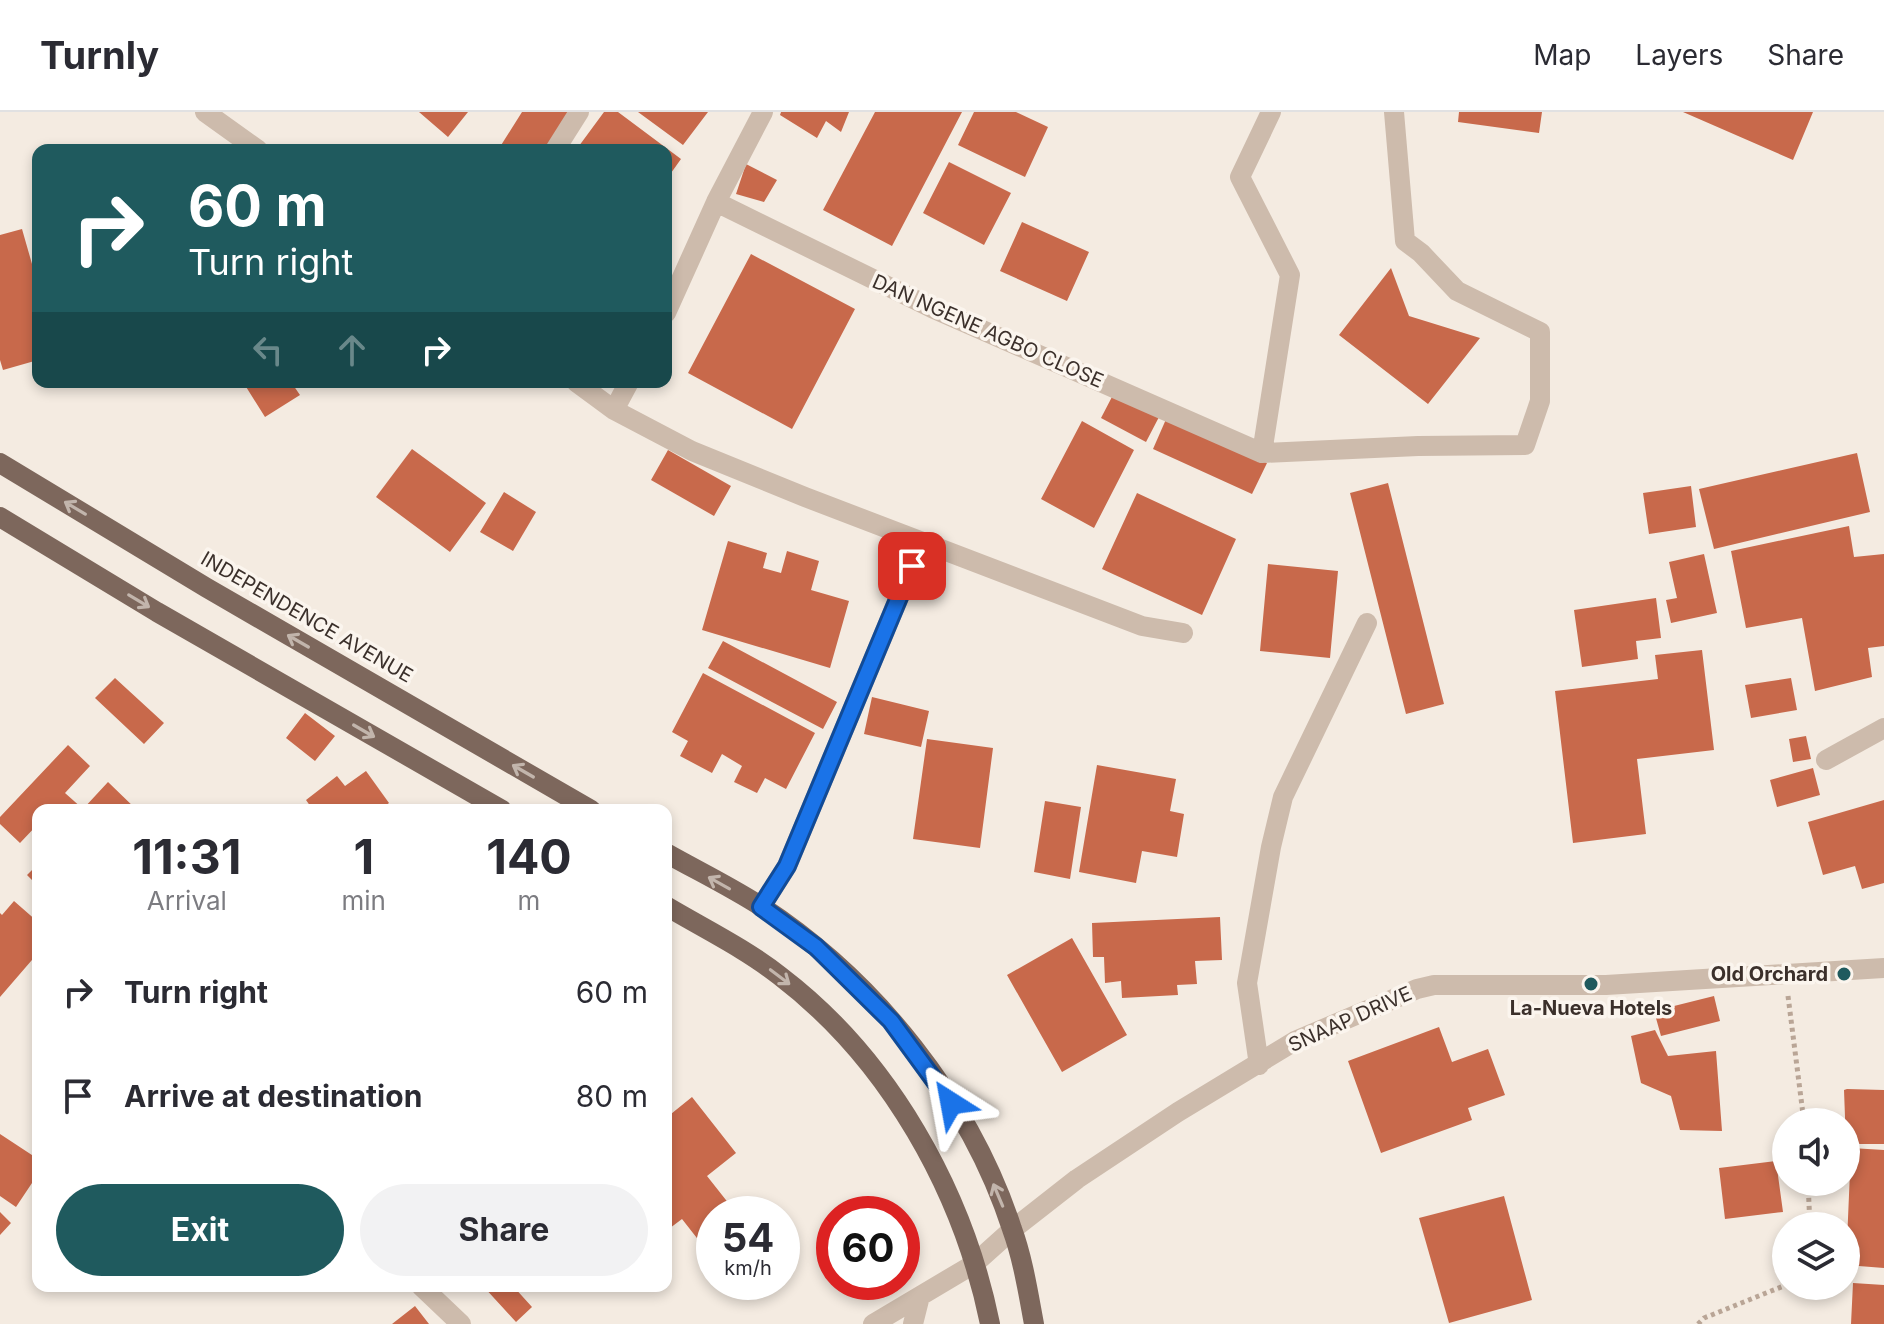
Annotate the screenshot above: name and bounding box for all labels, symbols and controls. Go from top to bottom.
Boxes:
text: Turnly [40,32,159,78]
text: Map [1533,38,1591,72]
text: Layers [1635,38,1723,72]
text: Share [1767,38,1844,72]
text: 60 m [188,172,327,240]
icon: right [56,176,160,280]
text: Turn right [188,240,353,284]
street label: DAN NGENE AGBO CLOSE [869,269,1107,393]
icon: left [246,328,290,372]
icon: ahead [330,328,374,372]
icon: right [414,328,458,372]
one-way arrow [64,500,87,516]
pin [878,532,946,600]
icon: arrive [890,544,934,588]
street label: INDEPENDENCE AVENUE [197,546,417,688]
one-way arrow [127,593,150,609]
one-way arrow [287,633,310,649]
one-way arrow [352,723,375,739]
one-way arrow [512,763,535,779]
text: 11:31 [132,827,241,886]
text: 1 [353,827,374,886]
text: 140 [486,827,572,886]
one-way arrow [707,875,731,890]
text: Arrival [147,885,227,916]
text: min [342,885,386,916]
text: m [518,885,540,916]
place label: Old Orchard [1711,962,1828,986]
marker: Old Orchard [1835,965,1853,983]
one-way arrow [768,968,790,985]
icon: right [56,970,100,1014]
text: Turn right [124,974,268,1010]
text: 60 m [576,974,648,1010]
marker: La-Nueva Hotels [1582,975,1600,993]
street label: SNAAP DRIVE [1285,981,1415,1057]
place label: La-Nueva Hotels [1510,996,1672,1020]
position arrow [909,1061,993,1145]
icon: arrive [56,1074,100,1118]
text: Arrive at destination [124,1078,422,1114]
text: 80 m [576,1078,648,1114]
map controls [1772,1108,1860,1300]
button: sound [1772,1108,1860,1196]
one-way arrow [990,1183,1005,1208]
button: Exit [56,1184,344,1276]
button: Share [360,1184,648,1276]
speed limit sign: 60 [816,1196,920,1300]
button: layers [1772,1212,1860,1300]
text: 54 [722,1213,774,1262]
text: km/h [724,1256,772,1280]

